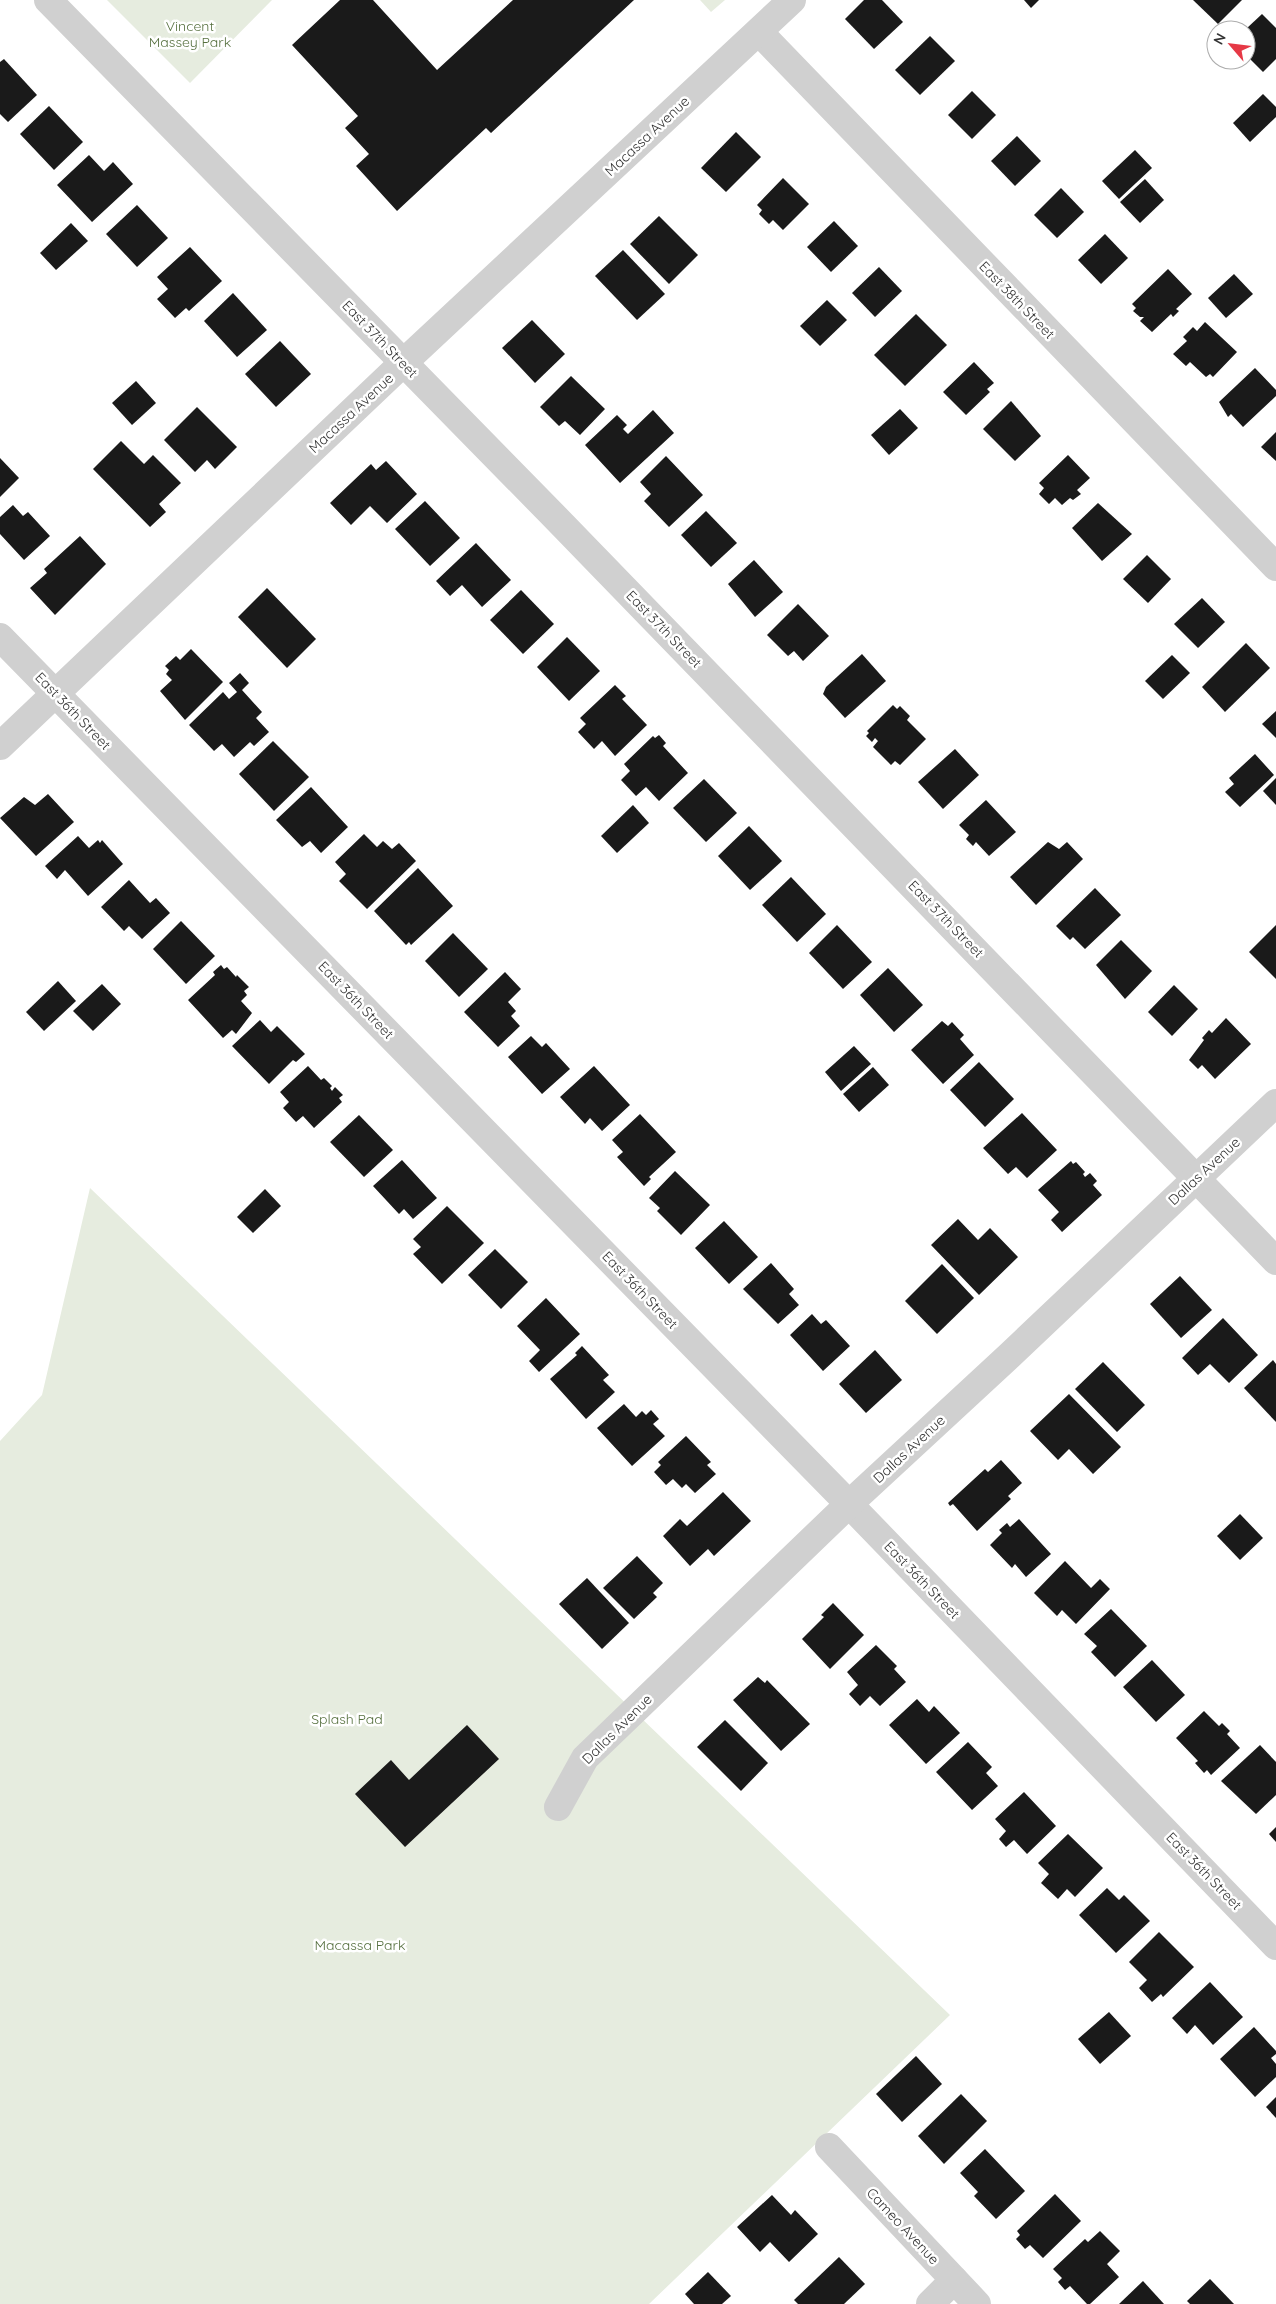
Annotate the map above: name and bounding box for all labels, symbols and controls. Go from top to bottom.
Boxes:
park label: Vincent Massey Park [149,17,231,51]
north arrow [1206,20,1256,70]
text: N [1209,30,1230,48]
street label: Macassa Avenue [601,92,693,180]
street label: East 38th Street [975,257,1059,343]
street label: East 37th Street [338,296,422,382]
street label: Macassa Avenue [305,369,397,457]
street label: East 37th Street [622,586,706,672]
street label: East 36th Street [31,668,115,754]
street label: East 37th Street [904,876,988,962]
street label: East 36th Street [314,957,398,1043]
street label: Dallas Avenue [1164,1133,1244,1209]
street label: East 36th Street [598,1247,682,1333]
street label: Dallas Avenue [869,1411,949,1487]
street label: East 36th Street [880,1537,964,1623]
street label: Dallas Avenue [578,1690,656,1768]
park label: Splash Pad [311,1710,383,1728]
street label: East 36th Street [1162,1828,1246,1914]
park label: Macassa Park [315,1936,406,1954]
street label: Cameo Avenue [863,2184,943,2268]

